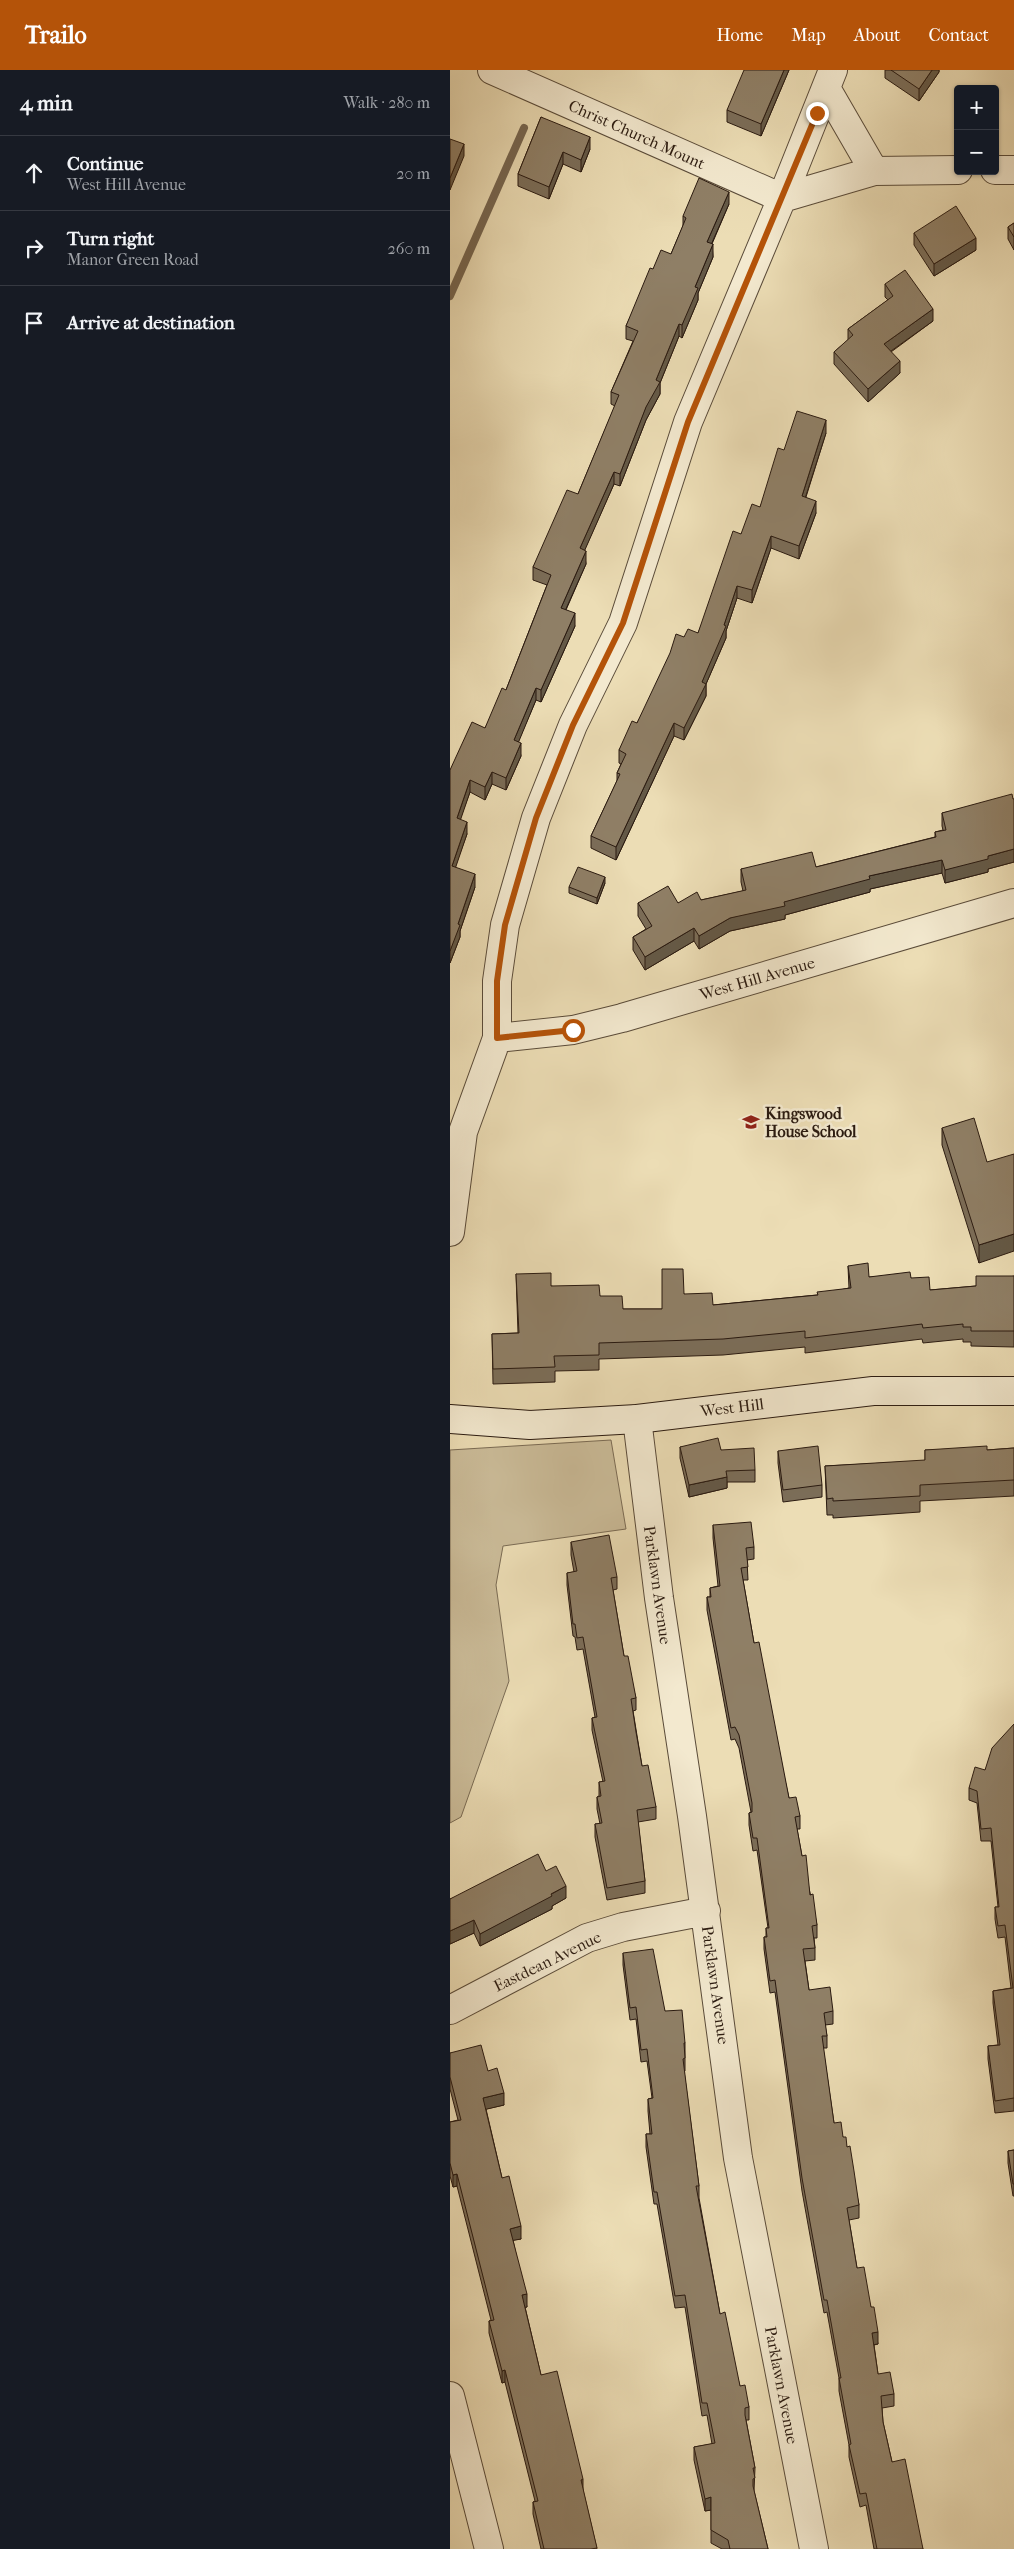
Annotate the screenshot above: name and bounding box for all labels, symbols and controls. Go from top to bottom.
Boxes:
text: Trailo [25,21,87,49]
text: Home [716,25,763,46]
text: Map [791,25,826,46]
text: About [854,25,900,46]
text: Contact [928,25,989,46]
map controls [954,85,999,175]
button: + [954,85,999,130]
text: 4 min [20,91,73,115]
text: Walk · 280 m [343,93,430,112]
street label: Christ Church Mount [566,96,708,173]
route end [806,102,829,125]
button: − [954,130,999,175]
text: Continue [67,153,143,175]
icon: ahead [20,159,48,187]
text: 20 m [396,164,430,183]
text: West Hill Avenue [67,175,186,194]
text: Turn right [67,228,154,250]
icon: right [20,234,48,262]
text: 260 m [388,239,430,258]
text: Manor Green Road [67,250,199,269]
icon: arrive [20,309,48,337]
text: Arrive at destination [67,312,235,334]
street label: West Hill Avenue [696,953,817,1004]
route start [562,1019,585,1042]
place label: Kingswood House School [765,1104,857,1141]
school or university icon: Kingswood House School [741,1112,761,1132]
street label: West Hill [698,1394,765,1421]
street label: Parklawn Avenue [640,1525,675,1646]
street label: Parklawn Avenue [698,1925,733,2046]
street label: Eastdean Avenue [490,1927,604,1996]
street label: Parklawn Avenue [761,2325,802,2446]

